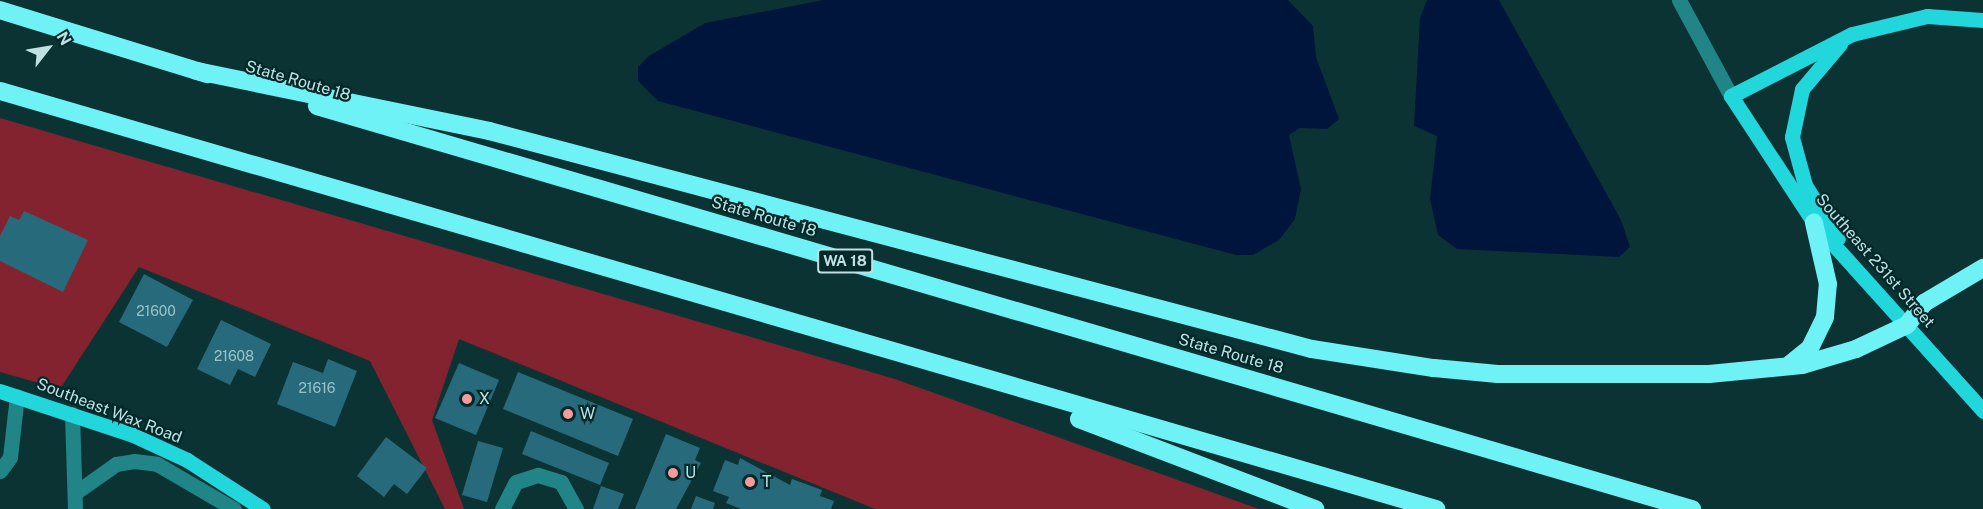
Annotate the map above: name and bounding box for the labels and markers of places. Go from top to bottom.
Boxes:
place label: X [479,389,490,409]
marker: X [460,392,474,406]
place label: W [580,404,595,424]
marker: W [561,407,575,421]
place label: U [685,463,696,483]
marker: U [666,466,680,480]
place label: T [762,472,771,492]
marker: T [743,475,757,489]

